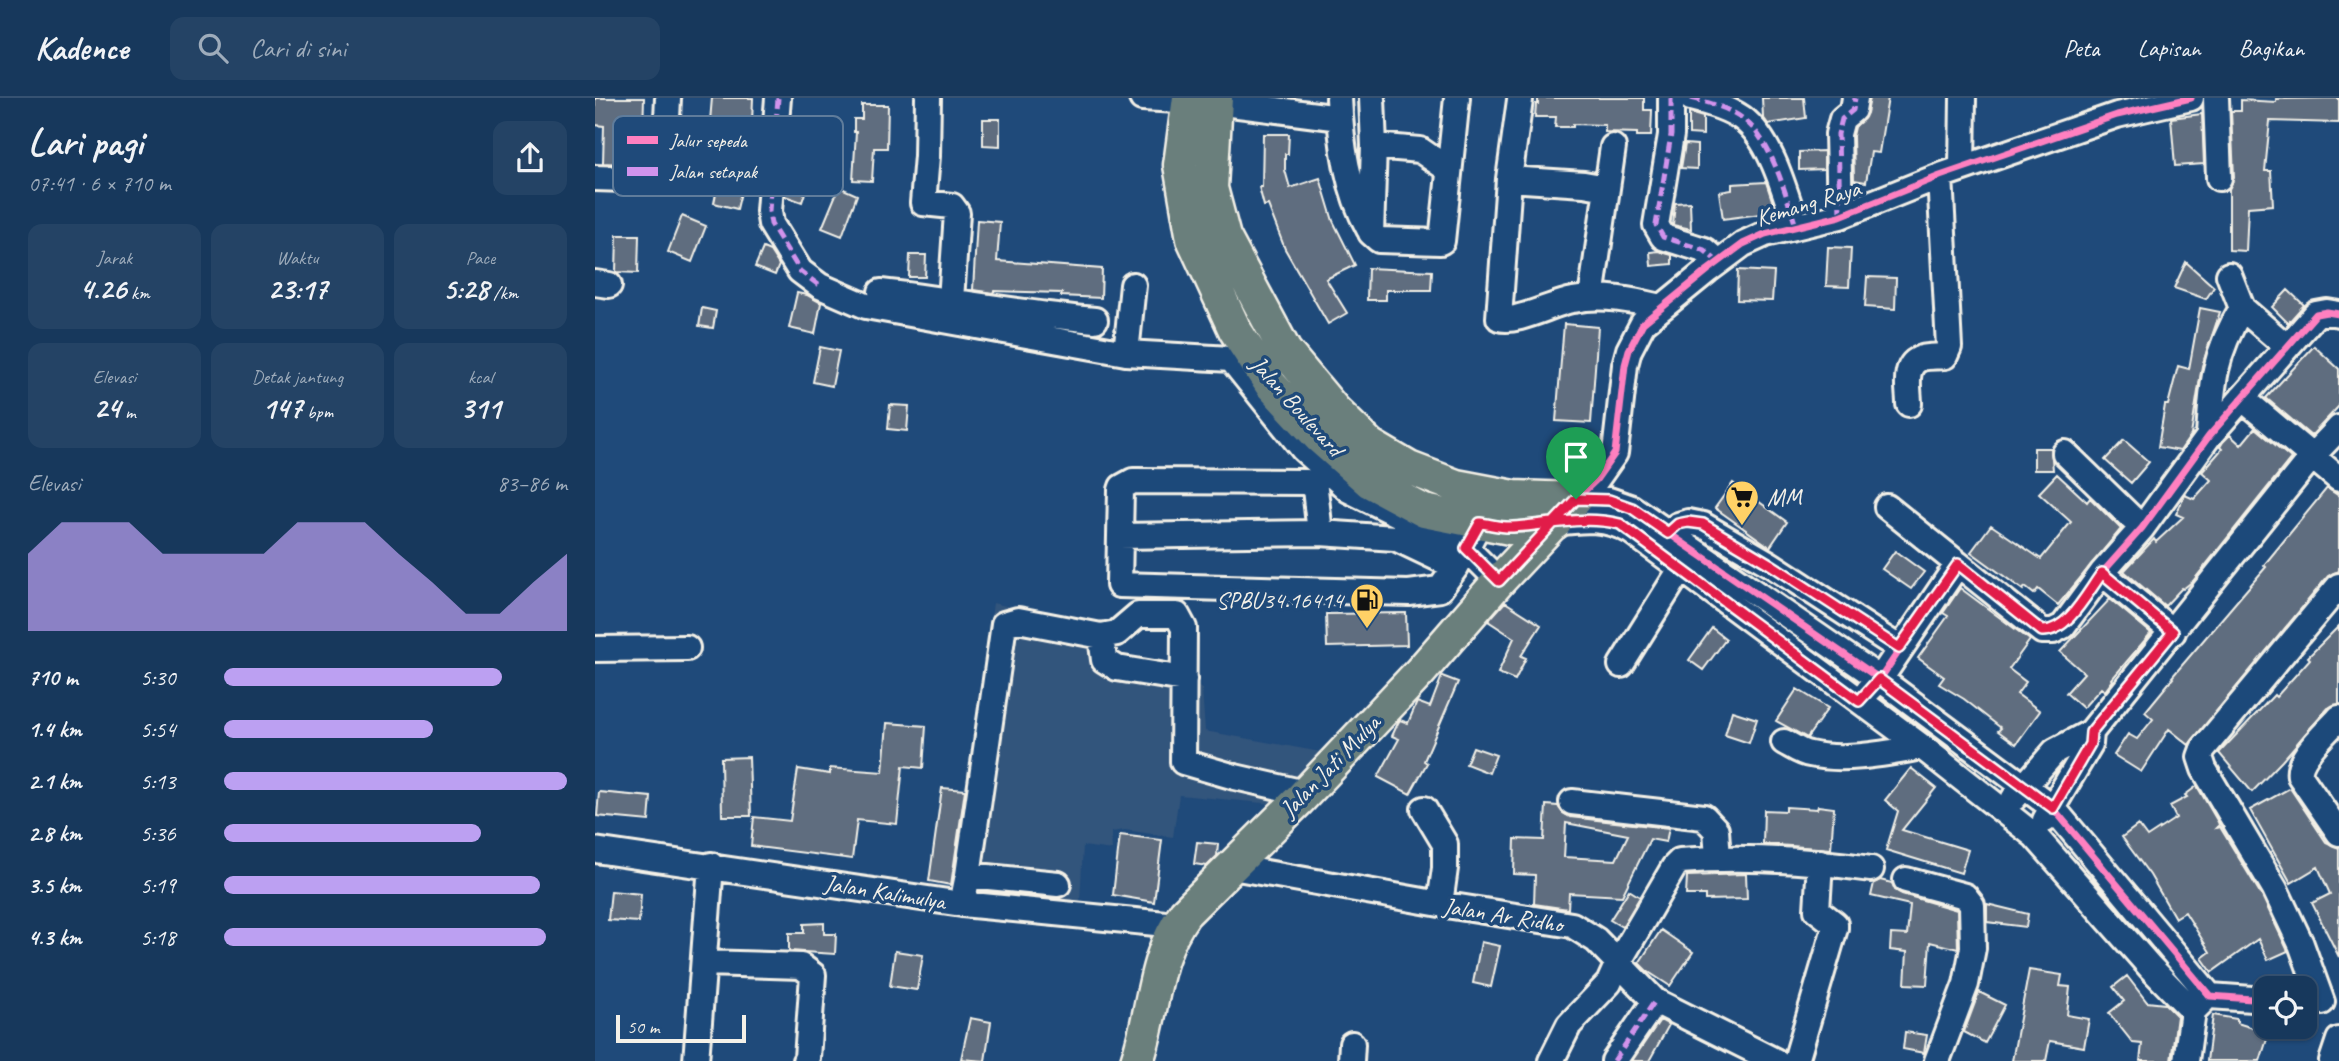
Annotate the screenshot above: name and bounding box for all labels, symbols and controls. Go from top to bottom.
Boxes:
search box [170,17,660,80]
text: Kadence [35,27,128,69]
icon: search [194,29,232,67]
text: Cari di sini [250,32,346,65]
text: Peta [2063,33,2100,63]
text: Lapisan [2138,33,2201,63]
text: Bagikan [2239,33,2304,63]
legend [613,116,843,196]
text: Lari pagi [28,119,143,166]
button: share [493,121,567,195]
text: Jalur sepeda [669,129,748,153]
text: Jalan setapak [669,160,759,184]
text: 07:41 · 6 × 710 m [28,169,171,198]
street label: Kemang Raya [1752,172,1865,233]
text: Jarak [97,246,132,270]
text: Waktu [276,246,319,270]
text: Pace [466,246,495,270]
text: 4.26 [79,270,126,308]
text: 23:17 [268,270,327,308]
text: 5:28 [443,270,489,308]
text: km [126,281,150,305]
text: /km [489,281,518,305]
street label: Jalan Boulevard [1243,349,1352,465]
text: Elevasi [93,365,136,389]
text: Detak jantung [252,365,343,389]
text: kcal [468,365,493,389]
text: 24 [93,389,120,427]
text: 147 [262,389,302,427]
text: 311 [460,389,501,427]
text: m [120,400,136,424]
text: bpm [302,400,333,424]
pin [1546,427,1606,499]
icon: arrive [1557,438,1595,476]
text: Elevasi [28,469,81,498]
text: 83–86 m [497,469,567,498]
supermarket icon: MM [1723,478,1761,527]
place label: MM [1767,482,1803,512]
fuel station icon: SPBU34.16414 [1348,581,1386,630]
place label: SPBU34.16414 [1216,585,1345,615]
text: 710 m [28,663,78,692]
text: 5:30 [140,663,176,692]
street label: Jalan Jati Mulya [1273,707,1388,824]
text: 1.4 km [28,715,82,744]
text: 5:54 [140,715,176,744]
text: 2.1 km [28,767,82,796]
text: 5:13 [140,767,176,796]
text: 2.8 km [28,819,82,848]
text: 5:36 [140,819,176,848]
street label: Jalan Kalimulya [822,868,950,917]
text: 3.5 km [28,871,81,900]
text: 5:19 [140,871,176,900]
street label: Jalan Ar Ridho [1440,891,1567,940]
text: 4.3 km [28,923,82,952]
text: 5:18 [140,923,176,952]
map controls [2254,976,2317,1039]
button: locate [2254,976,2317,1039]
scale bar [616,1012,745,1044]
text: 50 m [627,1015,659,1039]

